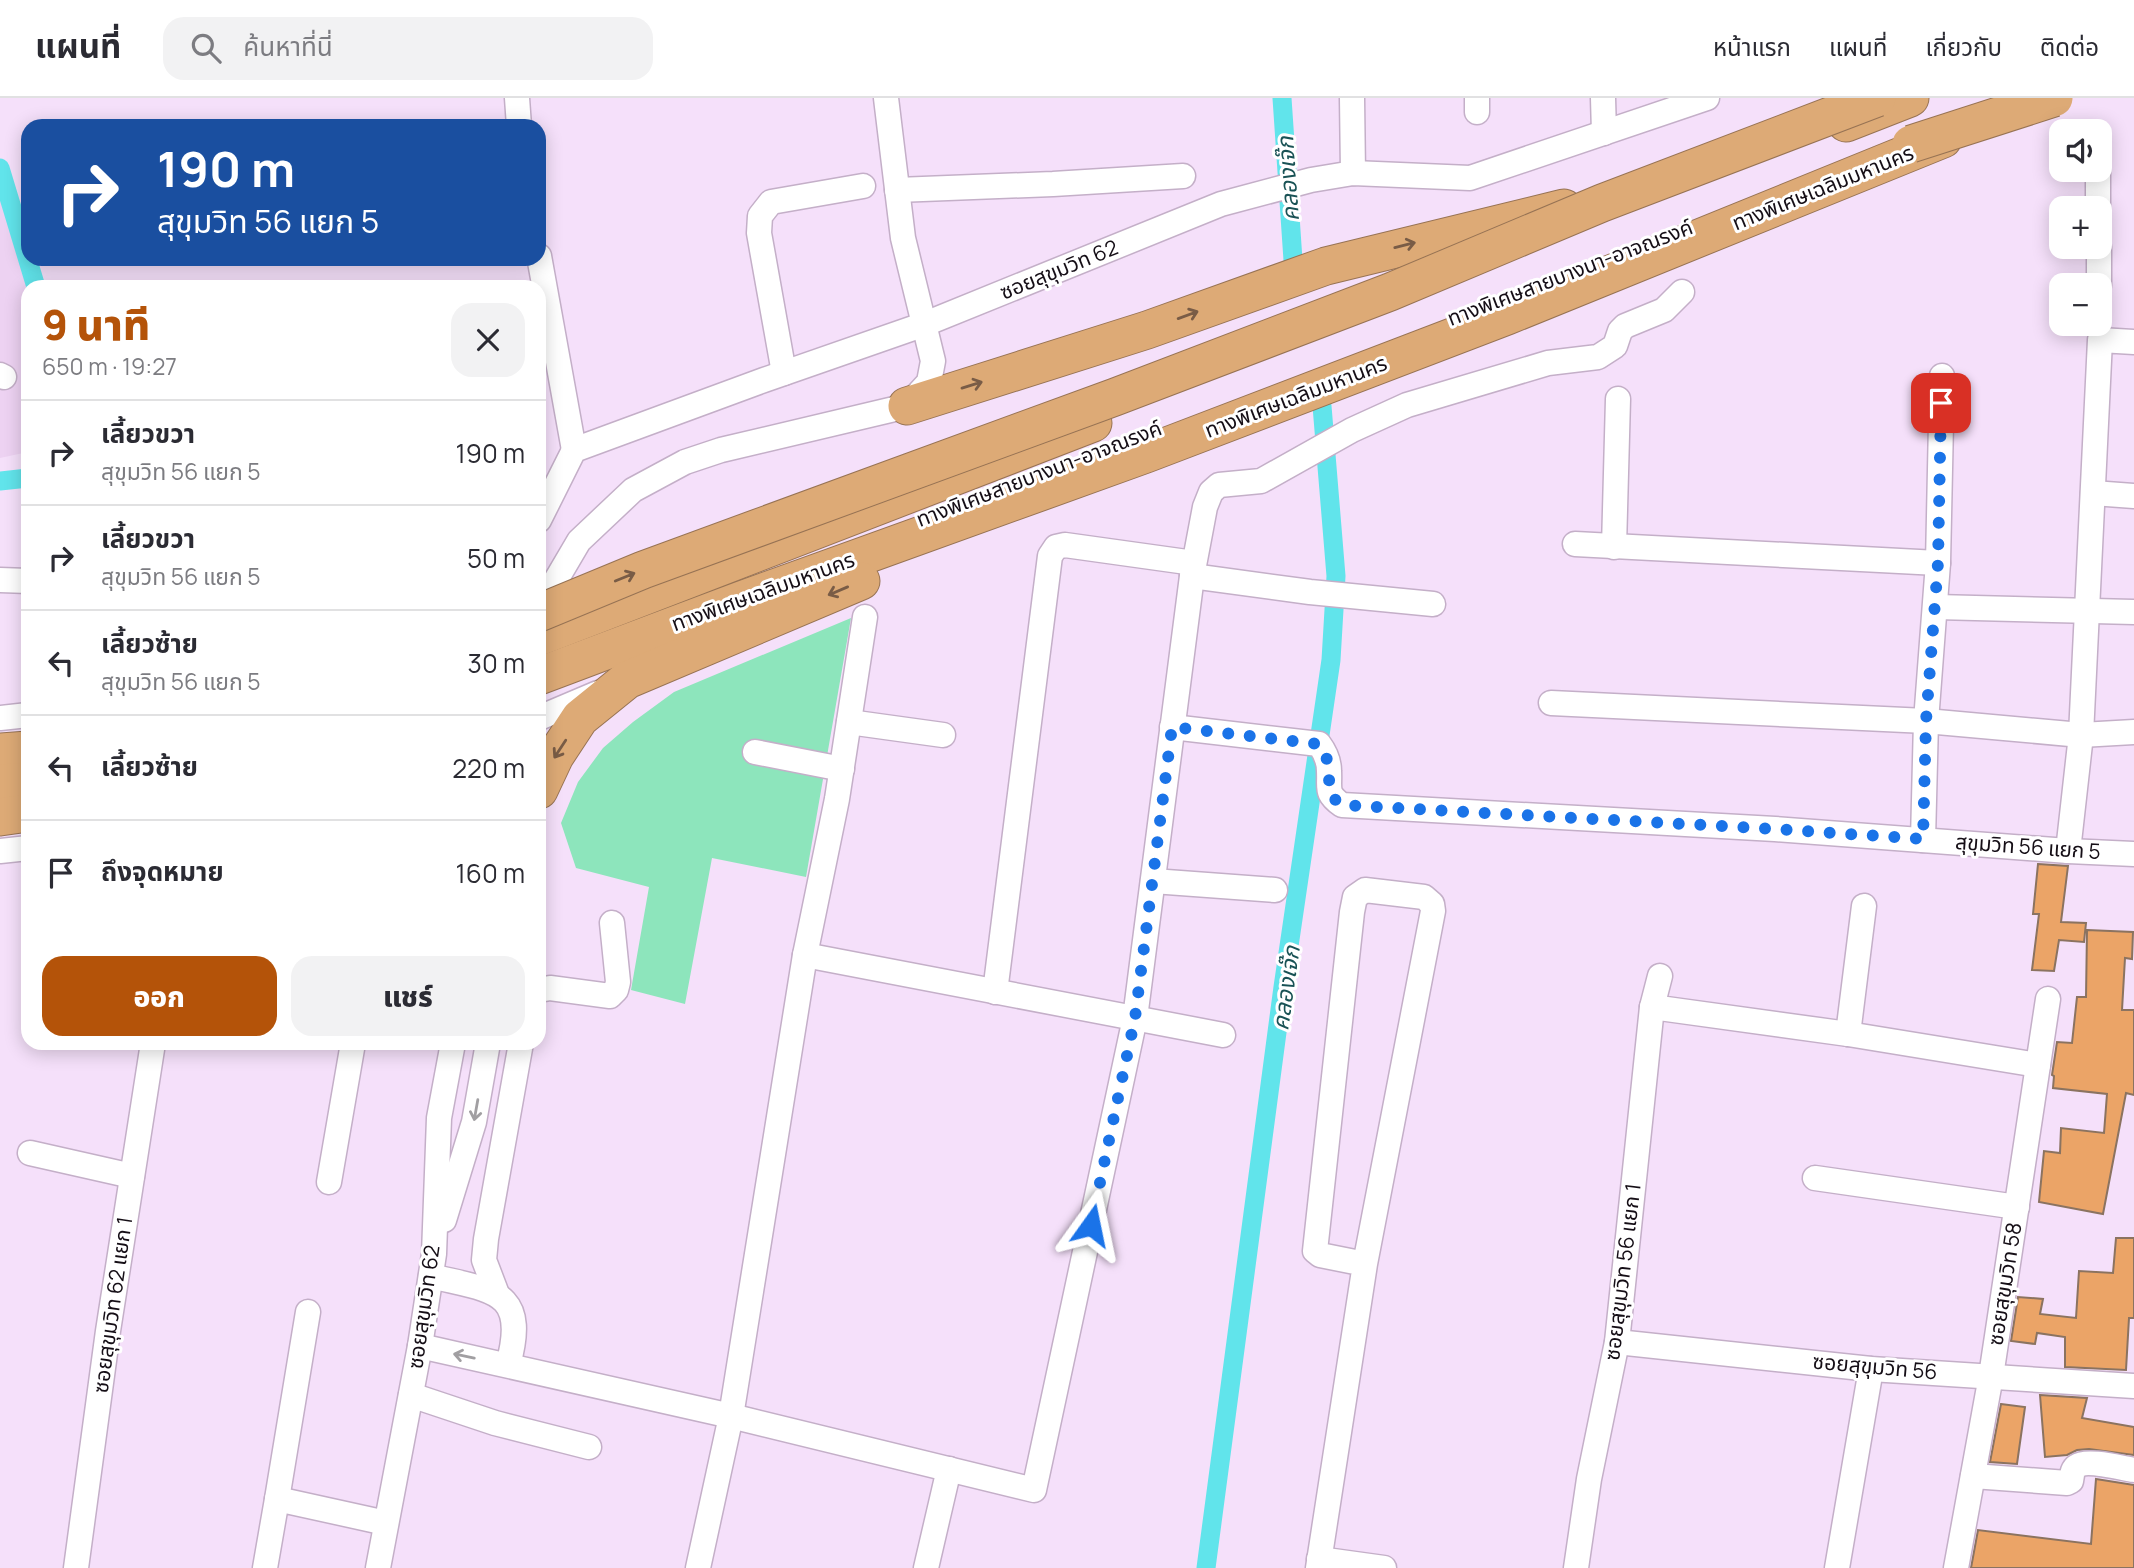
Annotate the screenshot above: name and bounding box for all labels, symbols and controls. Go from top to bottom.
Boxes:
search box [163,17,653,80]
text: แผนที่ [35,23,121,68]
text: ค้นหาที่นี่ [243,28,333,64]
icon: search [187,29,225,67]
text: หน้าแรก [1713,30,1791,63]
text: แผนที่ [1829,30,1887,63]
text: เกี่ยวกับ [1925,30,2002,63]
text: ติดต่อ [2040,30,2099,63]
map controls [2049,119,2112,336]
button: sound [2049,119,2112,182]
water label: คลองเจ๊ก [1268,134,1306,223]
text: 190 m [157,135,295,202]
street label: ทางพิเศษเฉลิมมหานคร [1728,138,1917,236]
icon: right [42,147,133,238]
button: + [2049,196,2112,259]
text: สุขุมวิท 56 แยก 5 [157,199,379,243]
street label: ทางพิเศษสายบางนา-อาจณรงค์ [1443,212,1696,332]
street label: ซอยสุขุมวิท 62 [995,233,1122,305]
one-way arrow [1393,238,1415,251]
button: − [2049,273,2112,336]
text: 9 นาที [42,295,150,353]
button: close [451,303,525,377]
one-way arrow [1177,308,1199,320]
street label: ทางพิเศษเฉลิมมหานคร [1200,348,1391,444]
text: 650 m · 19:27 [42,350,177,382]
pin [1911,373,1971,433]
one-way arrow [961,378,983,391]
icon: arrive [1922,384,1960,422]
street label: ทางพิเศษสายบางนา-อาจณรงค์ [912,413,1165,533]
text: เลี้ยวขวา [101,415,195,451]
icon: right [42,434,80,472]
text: 190 m [456,435,525,471]
text: สุขุมวิท 56 แยก 5 [101,455,261,487]
text: เลี้ยวขวา [101,520,195,556]
icon: right [42,539,80,577]
text: 50 m [467,540,525,576]
street label: ทางพิเศษเฉลิมมหานคร [667,545,858,637]
text: สุขุมวิท 56 แยก 5 [101,560,261,592]
one-way arrow [613,570,635,583]
one-way arrow [827,585,849,598]
text: เลี้ยวซ้าย [101,625,198,661]
icon: left [42,644,80,682]
text: 30 m [468,645,525,681]
text: สุขุมวิท 56 แยก 5 [101,665,261,697]
one-way arrow [552,738,566,758]
text: เลี้ยวซ้าย [101,748,198,784]
icon: left [42,749,80,787]
text: 220 m [452,750,525,786]
street label: สุขุมวิท 56 แยก 5 [1954,827,2102,865]
text: ถึงจุดหมาย [101,853,224,889]
icon: arrive [42,854,80,892]
text: 160 m [456,855,525,891]
water label: คลองเจ๊ก [1263,942,1307,1032]
button: ออก [42,956,277,1036]
button: แชร์ [291,956,525,1036]
one-way arrow [469,1098,482,1121]
street label: ซอยสุขุมวิท 56 แยก 1 [1597,1182,1647,1362]
position arrow [1054,1188,1128,1262]
street label: ซอยสุขุมวิท 62 แยก 1 [86,1215,138,1395]
street label: ซอยสุขุมวิท 58 [1980,1220,2028,1347]
street label: ซอยสุขุมวิท 62 [400,1243,446,1371]
street label: ซอยสุขุมวิท 56 [1812,1347,1939,1385]
one-way arrow [453,1348,476,1362]

